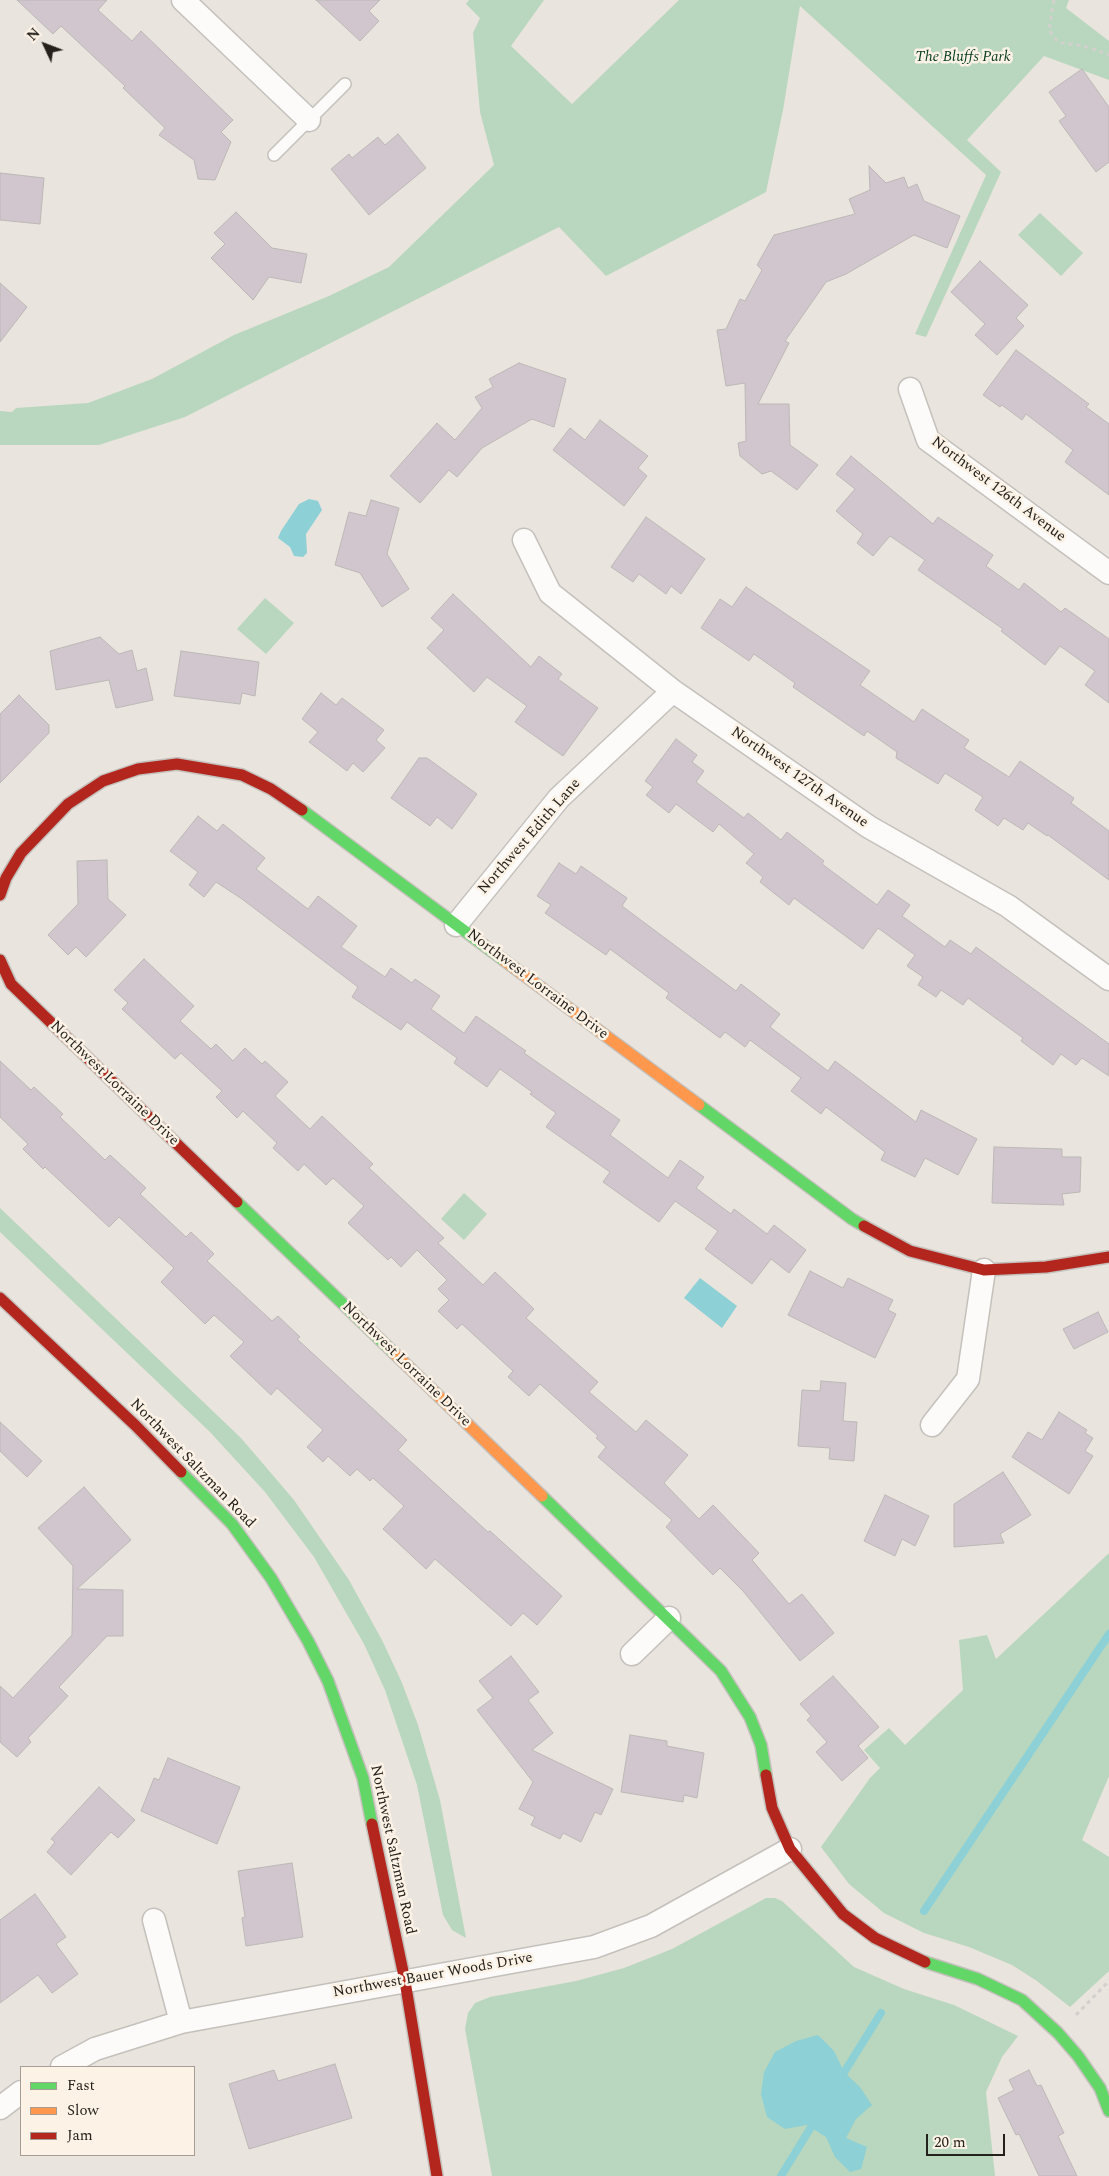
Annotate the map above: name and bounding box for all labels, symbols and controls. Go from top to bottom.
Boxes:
north arrow [20,20,70,70]
text: N [22,23,45,46]
park label: The Bluffs Park [915,49,1011,67]
street label: Northwest 126th Avenue [927,434,1069,546]
street label: Northwest 127th Avenue [727,724,871,832]
street label: Northwest Edith Lane [475,775,585,899]
street label: Northwest Lorraine Drive [463,926,611,1044]
street label: Northwest Lorraine Drive [46,1018,182,1150]
street label: Northwest Lorraine Drive [338,1299,474,1431]
street label: Northwest Saltzman Road [126,1396,258,1532]
street label: Northwest Saltzman Road [365,1764,419,1936]
street label: Northwest Bauer Woods Drive [332,1950,534,2002]
legend [20,2066,195,2156]
text: Fast [67,2074,95,2097]
text: Slow [67,2099,99,2122]
text: Jam [67,2124,93,2147]
scale bar [929,2124,1008,2156]
text: 20 m [934,2131,966,2154]

